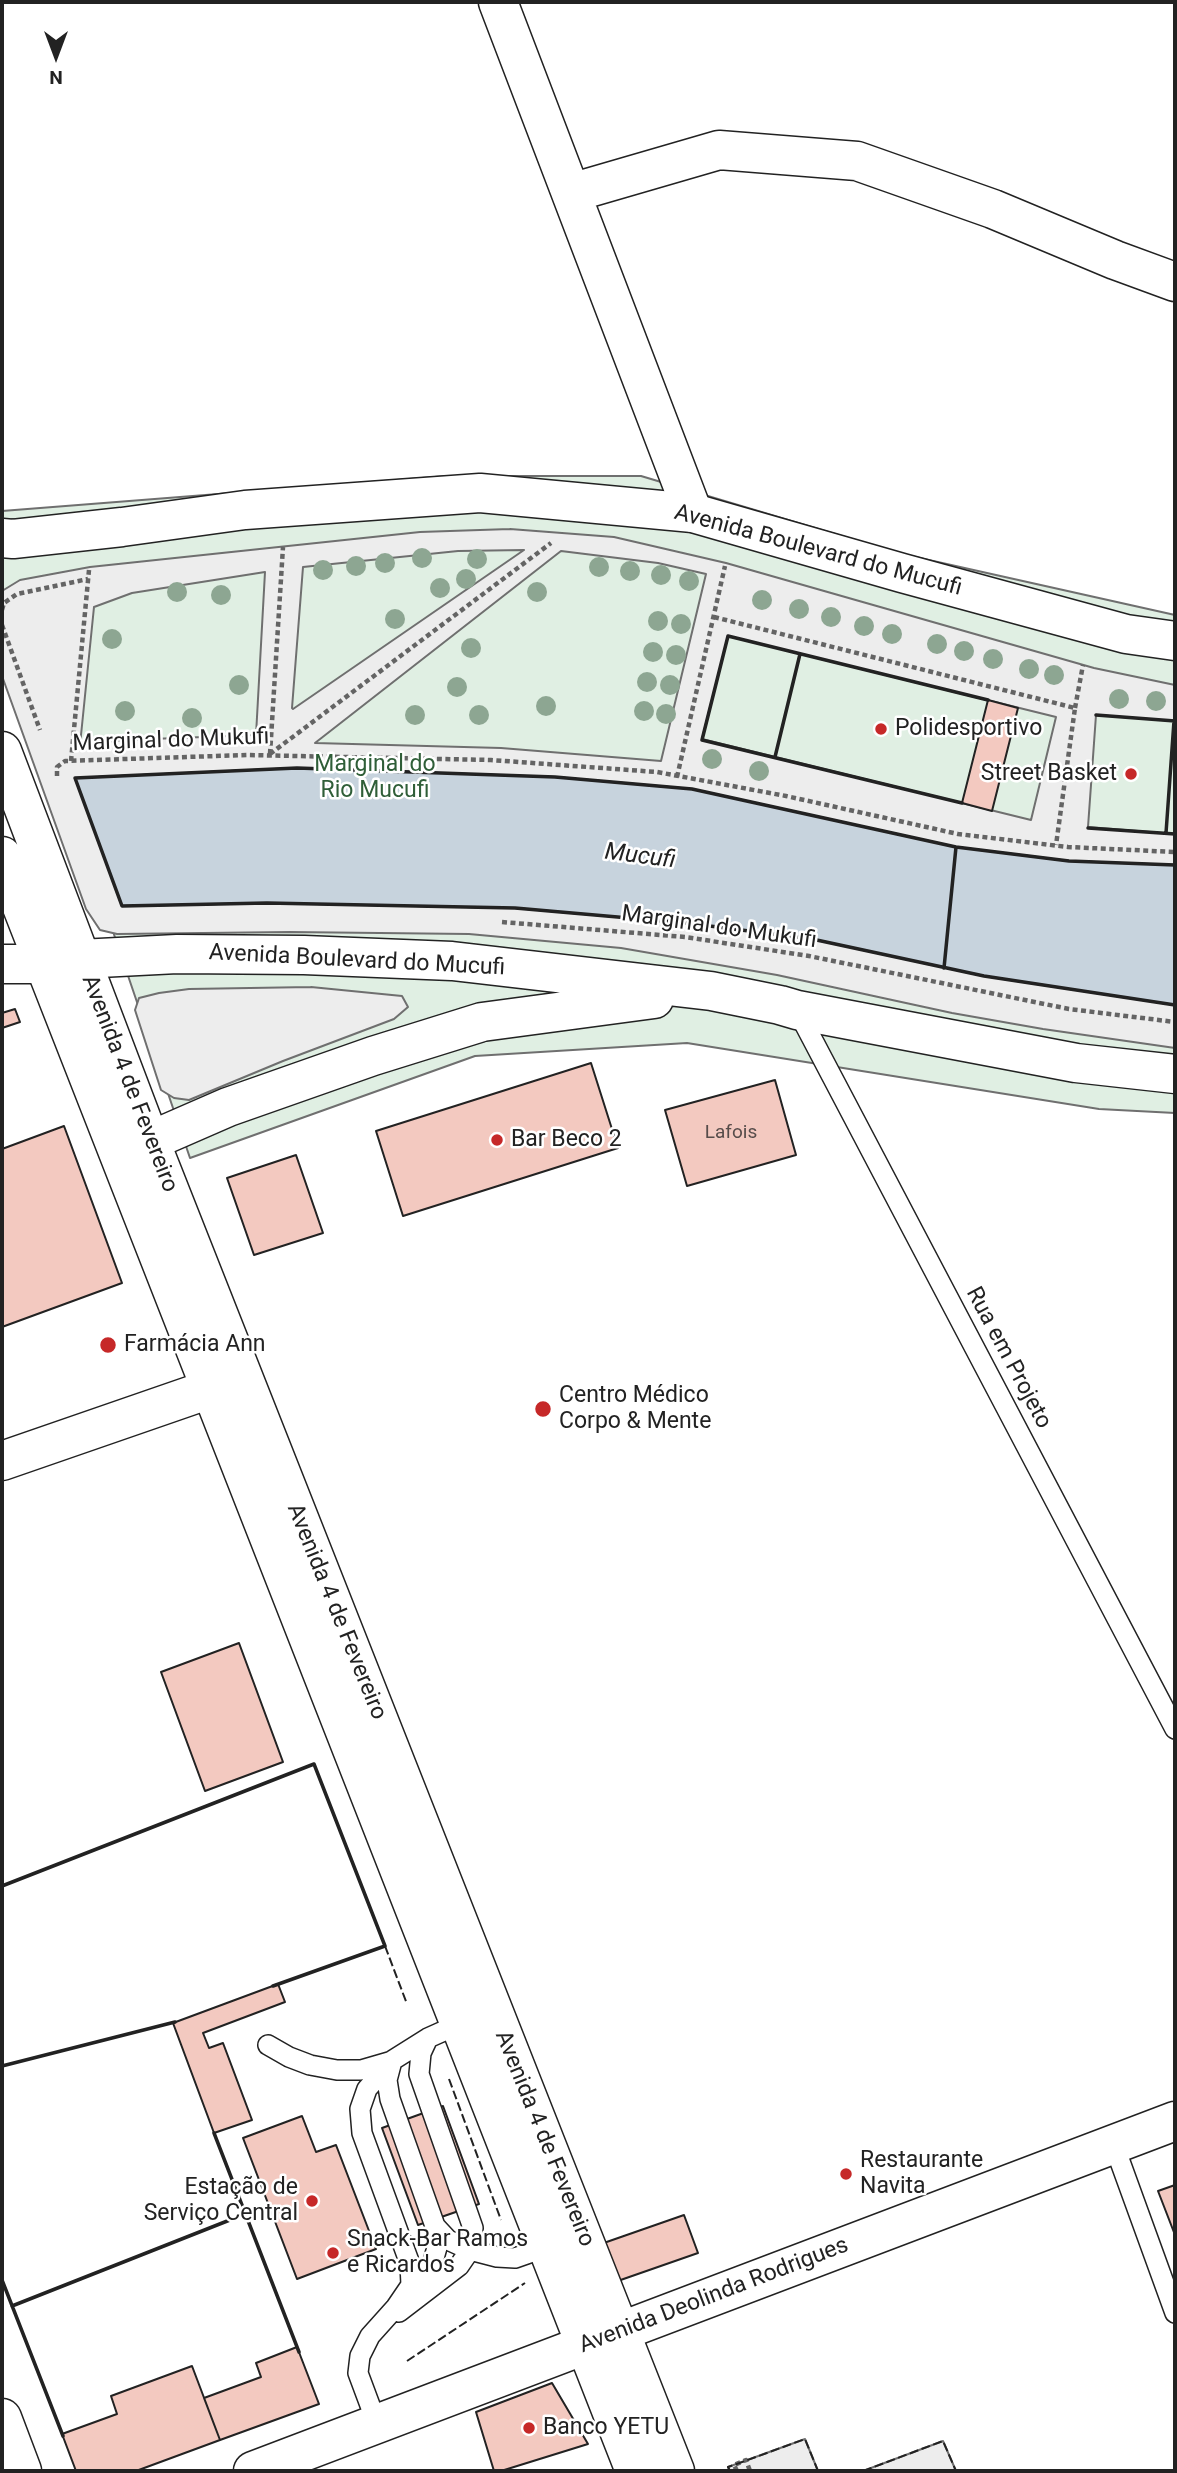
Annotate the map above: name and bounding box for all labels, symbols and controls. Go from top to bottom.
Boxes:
north arrow [21,21,91,91]
text: N [49,66,63,89]
street label: Avenida Boulevard do Mucufi [671,499,965,603]
place label: Polidesportivo [895,715,1042,743]
marker: Polidesportivo [873,721,889,737]
street label: Marginal do Mukufi [72,724,270,758]
park label: Marginal do Rio Mucufi [314,751,436,805]
place label: Street Basket [981,760,1117,788]
marker: Street Basket [1123,766,1139,782]
water label: Mucufi [603,838,677,876]
street label: Marginal do Mukufi [620,901,818,955]
street label: Avenida Boulevard do Mucufi [208,939,506,983]
street label: Avenida 4 de Fevereiro [75,972,183,1196]
house number: Lafois [705,1122,757,1144]
place label: Bar Beco 2 [511,1126,622,1154]
marker: Bar Beco 2 [489,1132,505,1148]
street label: Rua em Projeto [959,1282,1057,1434]
place label: Farmácia Ann [124,1331,266,1359]
marker: Farmácia Ann [98,1335,118,1355]
place label: Centro Médico Corpo & Mente [559,1382,711,1436]
marker: Centro Médico Corpo & Mente [533,1399,553,1419]
street label: Avenida 4 de Fevereiro [280,1500,392,1724]
street label: Avenida 4 de Fevereiro [488,2027,600,2251]
place label: Restaurante Navita [860,2147,983,2201]
marker: Restaurante Navita [838,2166,854,2182]
place label: Estação de Serviço Central [144,2174,298,2228]
marker: Estação de Serviço Central [304,2193,320,2209]
place label: Snack-Bar Ramos e Ricardos [347,2226,528,2280]
street label: Avenida Deolinda Rodrigues [576,2232,852,2360]
marker: Snack-Bar Ramos e Ricardos [325,2245,341,2261]
place label: Banco YETU [543,2414,669,2442]
marker: Banco YETU [521,2420,537,2436]

